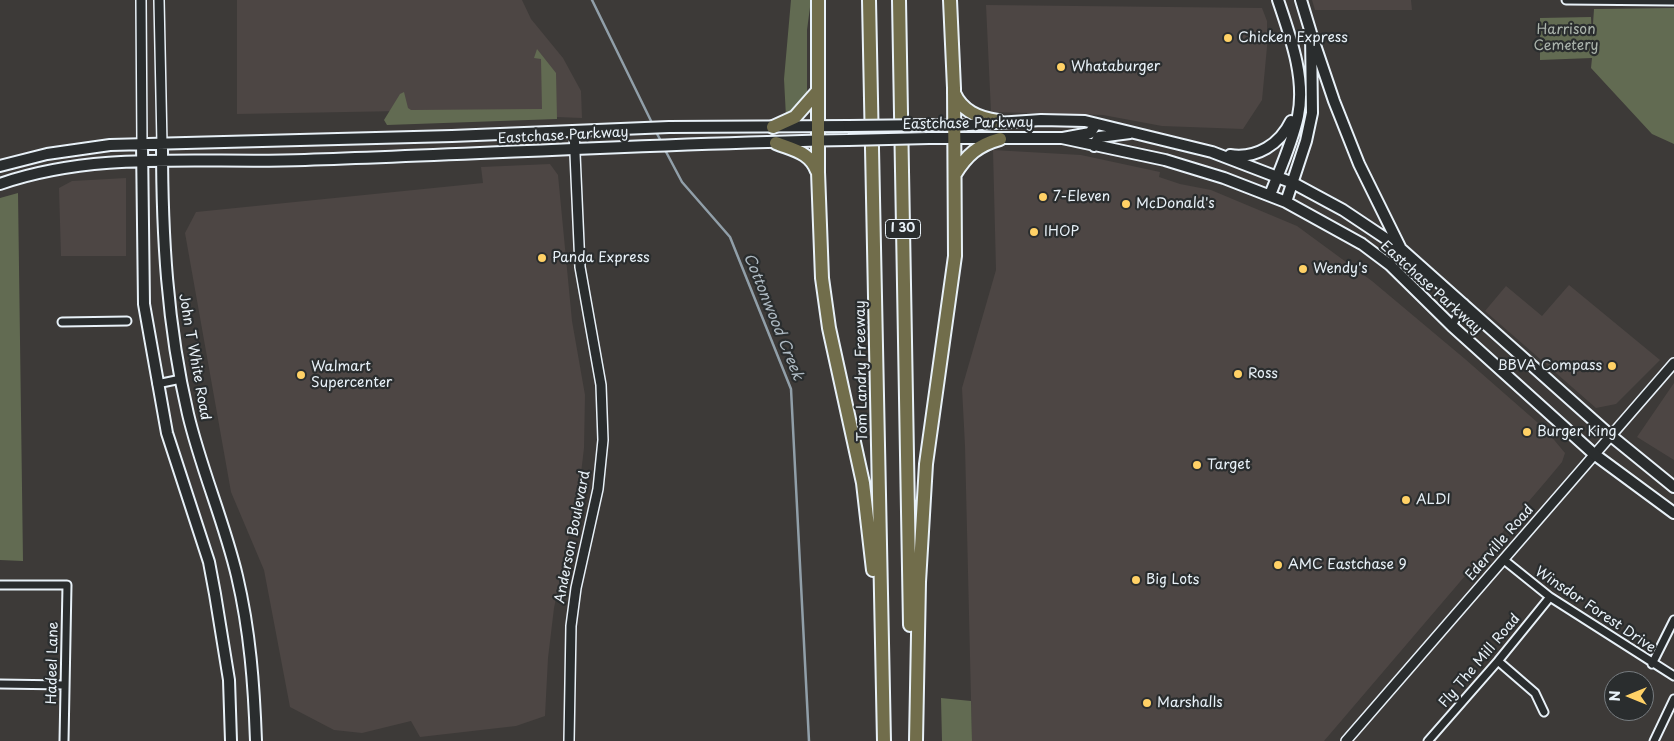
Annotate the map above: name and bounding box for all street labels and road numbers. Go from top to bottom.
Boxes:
street label: Eastchase Parkway [902,114,1034,134]
street label: Eastchase Parkway [497,124,629,148]
road number: I 30 [886,220,920,238]
street label: Eastchase Parkway [1377,238,1485,338]
street label: John T White Road [175,292,213,422]
street label: Tom Landry Freeway [852,300,872,442]
street label: Anderson Boulevard [552,469,594,605]
street label: Ederville Road [1463,502,1537,584]
street label: Winsdor Forest Drive [1532,563,1658,657]
street label: Fly The Mill Road [1436,611,1524,711]
street label: Hadeel Lane [44,621,62,705]

